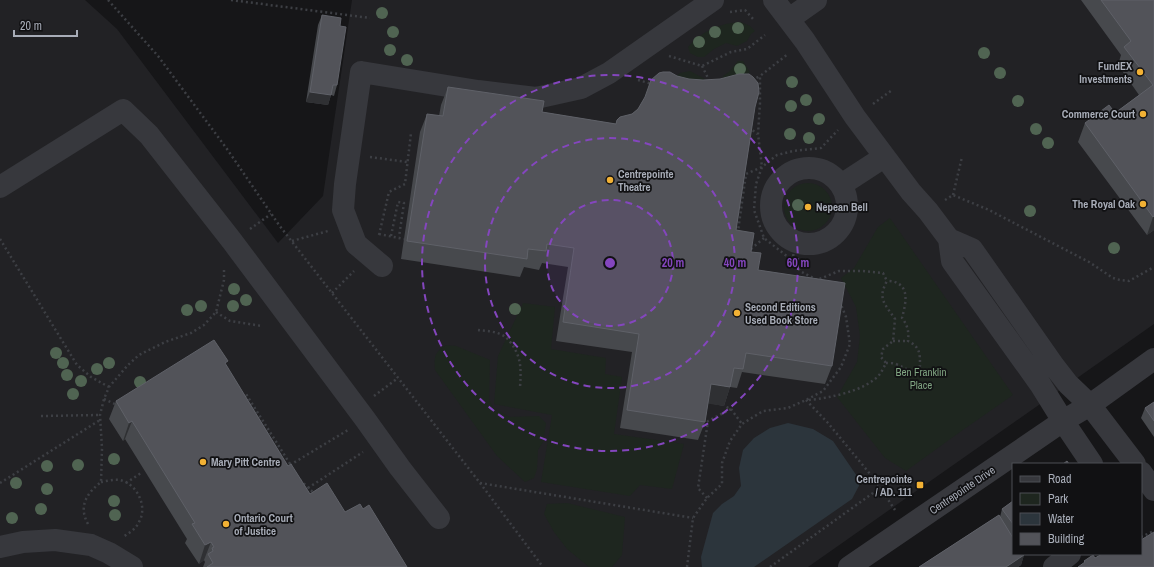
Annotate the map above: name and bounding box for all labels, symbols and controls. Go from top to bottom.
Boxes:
scale bar [14,12,77,38]
text: 20 m [20,18,42,34]
place label: FundEX Investments [1079,59,1132,86]
marker: FundEX Investments [1135,67,1145,77]
place label: Commerce Court [1062,107,1135,121]
marker: Commerce Court [1138,109,1148,119]
place label: Centrepointe Theatre [618,167,674,194]
marker: Centrepointe Theatre [605,175,615,185]
place label: The Royal Oak [1072,197,1136,211]
marker: The Royal Oak [1138,199,1148,209]
place label: Nepean Bell [816,200,868,214]
marker: Nepean Bell [803,202,813,212]
text: 20 m [662,255,684,271]
text: 40 m [724,255,746,271]
text: 60 m [787,255,809,271]
centre of rings [603,256,617,270]
place label: Second Editions Used Book Store [745,300,818,327]
marker: Second Editions Used Book Store [732,308,742,318]
park label: Ben Franklin Place [895,365,947,392]
place label: Mary Pitt Centre [211,455,280,469]
marker: Mary Pitt Centre [198,457,208,467]
street label: Centrepointe Drive [926,463,998,517]
legend [1012,463,1142,555]
text: Road [1048,471,1072,487]
place label: Centrepointe / AD. 111 [856,472,912,499]
marker: Centrepointe / AD. 111 [915,480,925,490]
text: Park [1048,491,1068,507]
place label: Ontario Court of Justice [234,511,293,538]
text: Water [1048,511,1075,527]
marker: Ontario Court of Justice [221,519,231,529]
text: Building [1048,531,1085,547]

